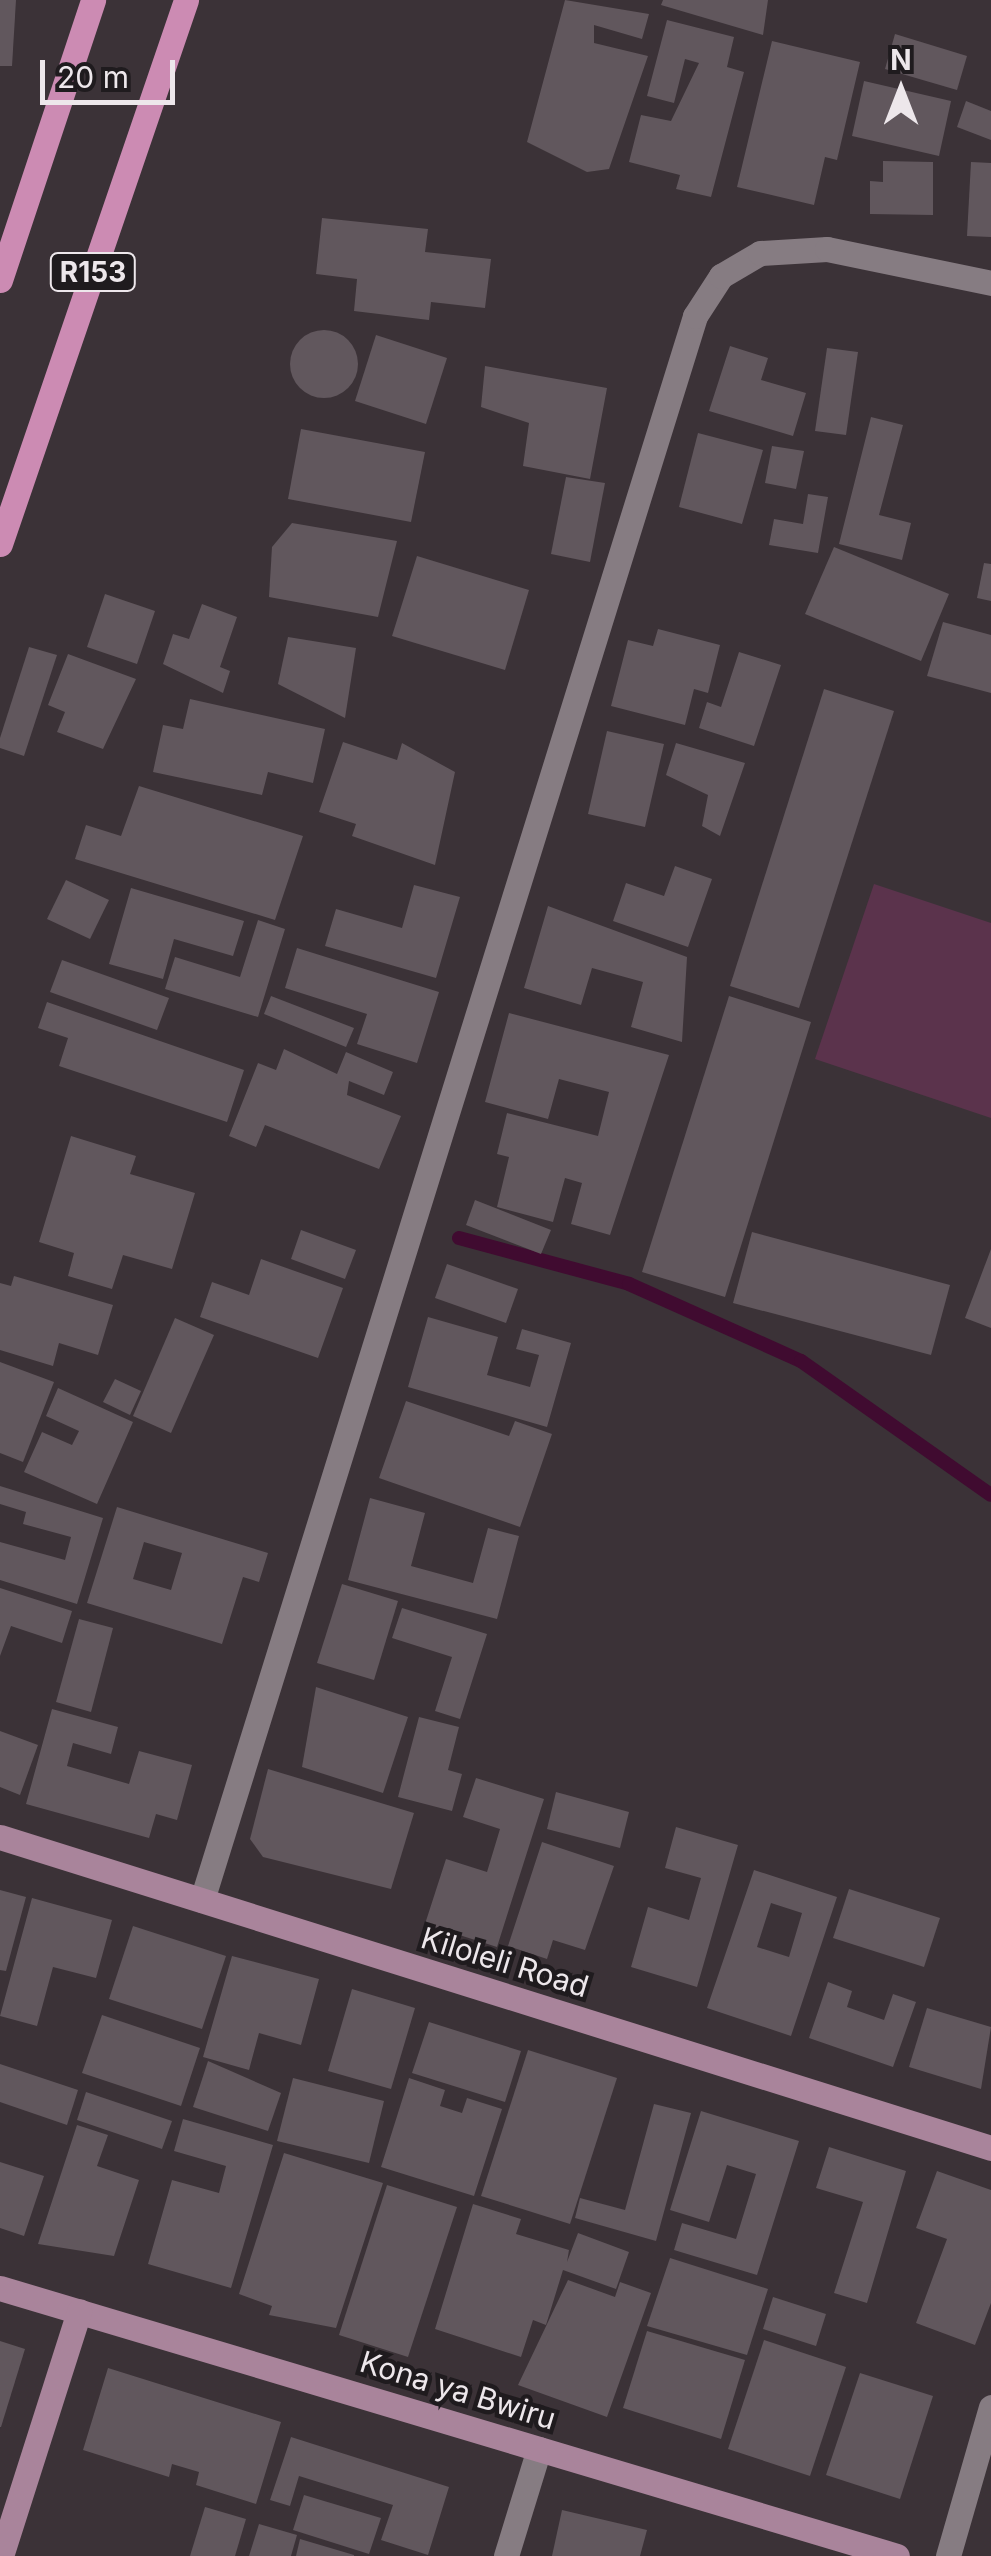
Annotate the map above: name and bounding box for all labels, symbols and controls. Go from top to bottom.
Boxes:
scale bar [45,40,180,102]
north arrow [851,40,951,140]
text: N [890,43,912,77]
text: 20 m [57,59,129,95]
road number: R153 [48,249,138,295]
street label: Kiloleli Road [417,1919,593,2005]
street label: Kona ya Bwiru [356,2343,560,2437]

